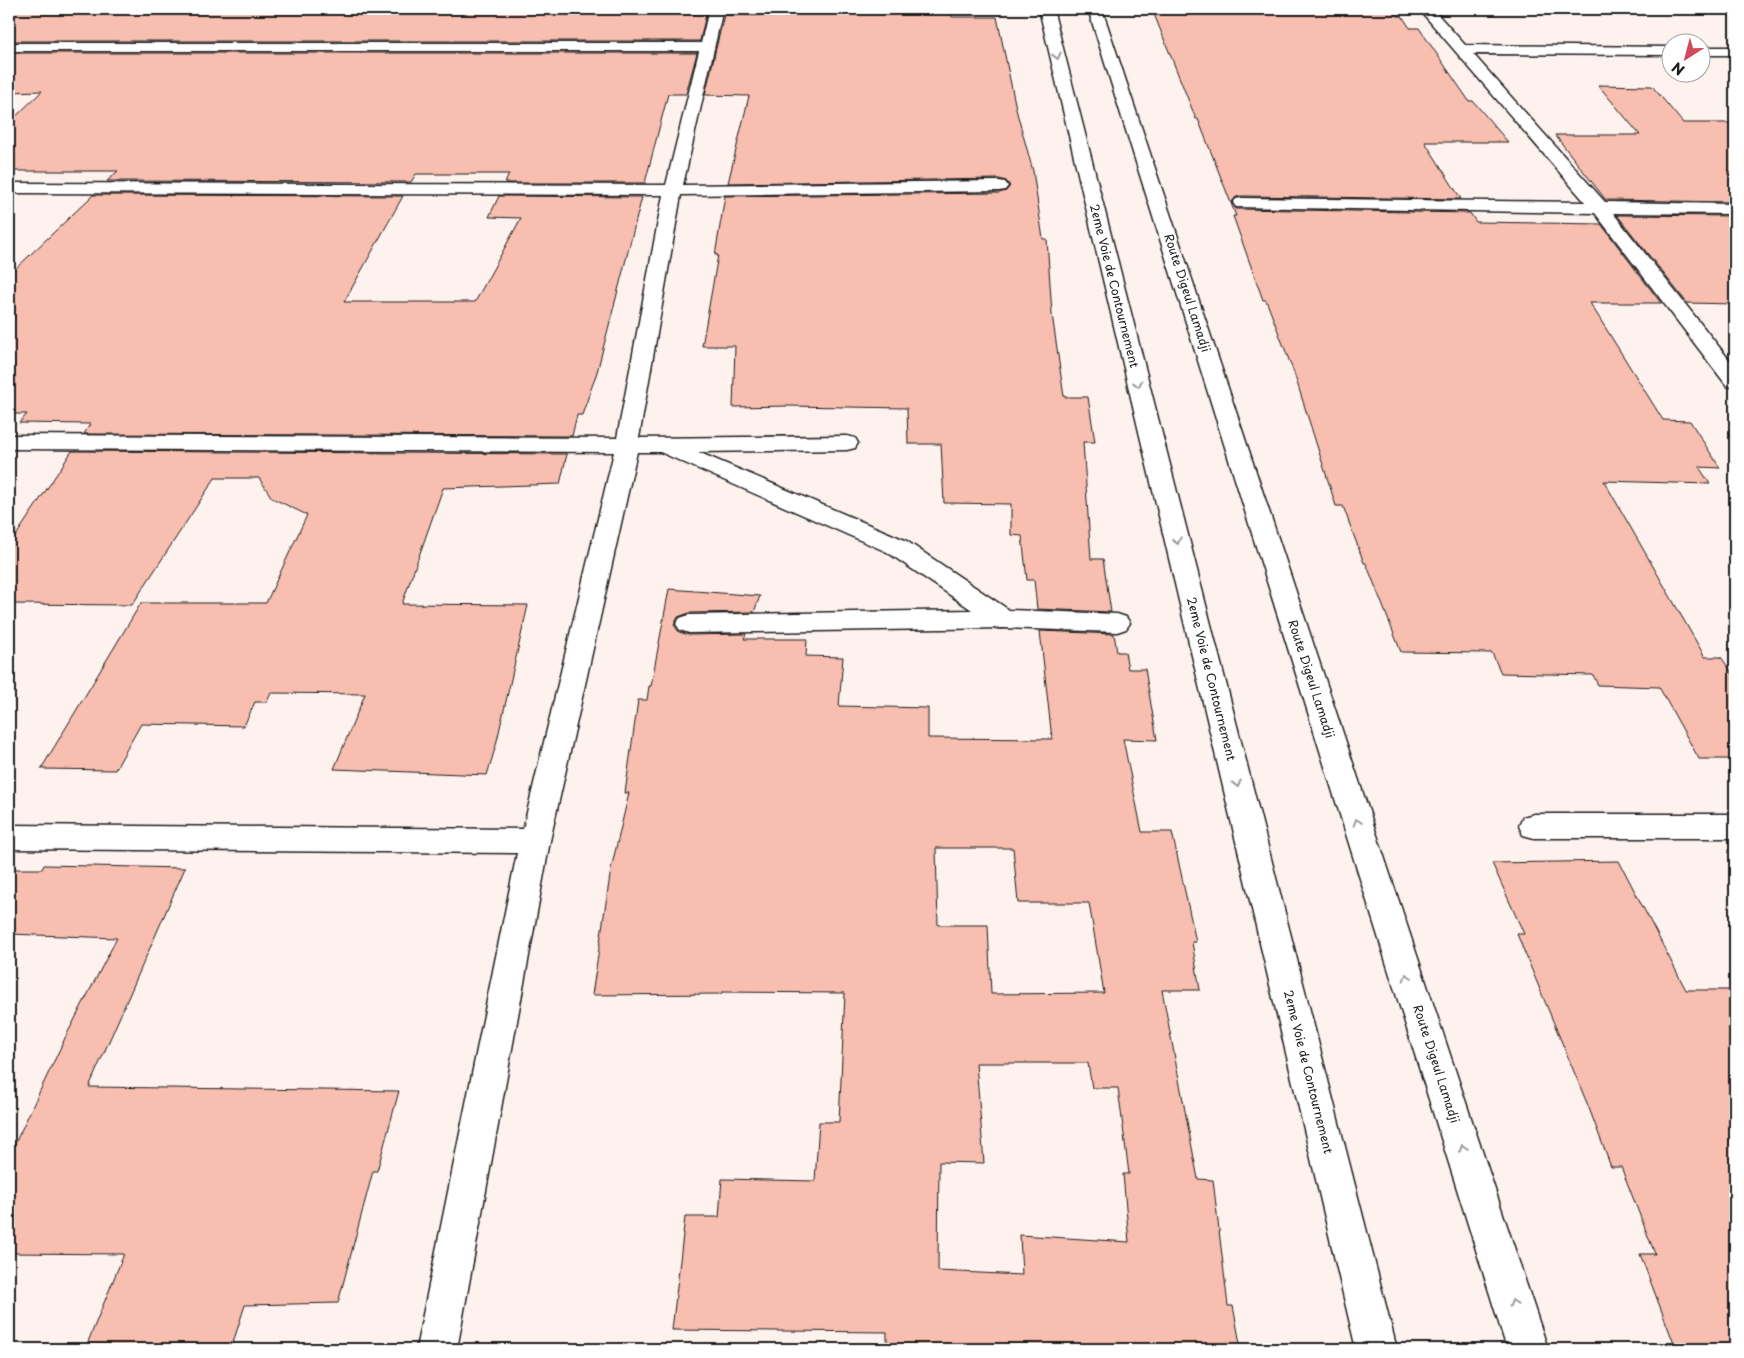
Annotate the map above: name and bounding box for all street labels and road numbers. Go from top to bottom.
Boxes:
street label: 2eme Voie de Contournement [1086,202,1144,369]
street label: Route Digeul Lamadji [1160,231,1216,354]
street label: 2eme Voie de Contournement [1183,595,1241,762]
street label: Route Digeul Lamadji [1284,617,1340,740]
street label: 2eme Voie de Contournement [1280,988,1338,1155]
street label: Route Digeul Lamadji [1409,1002,1465,1125]

